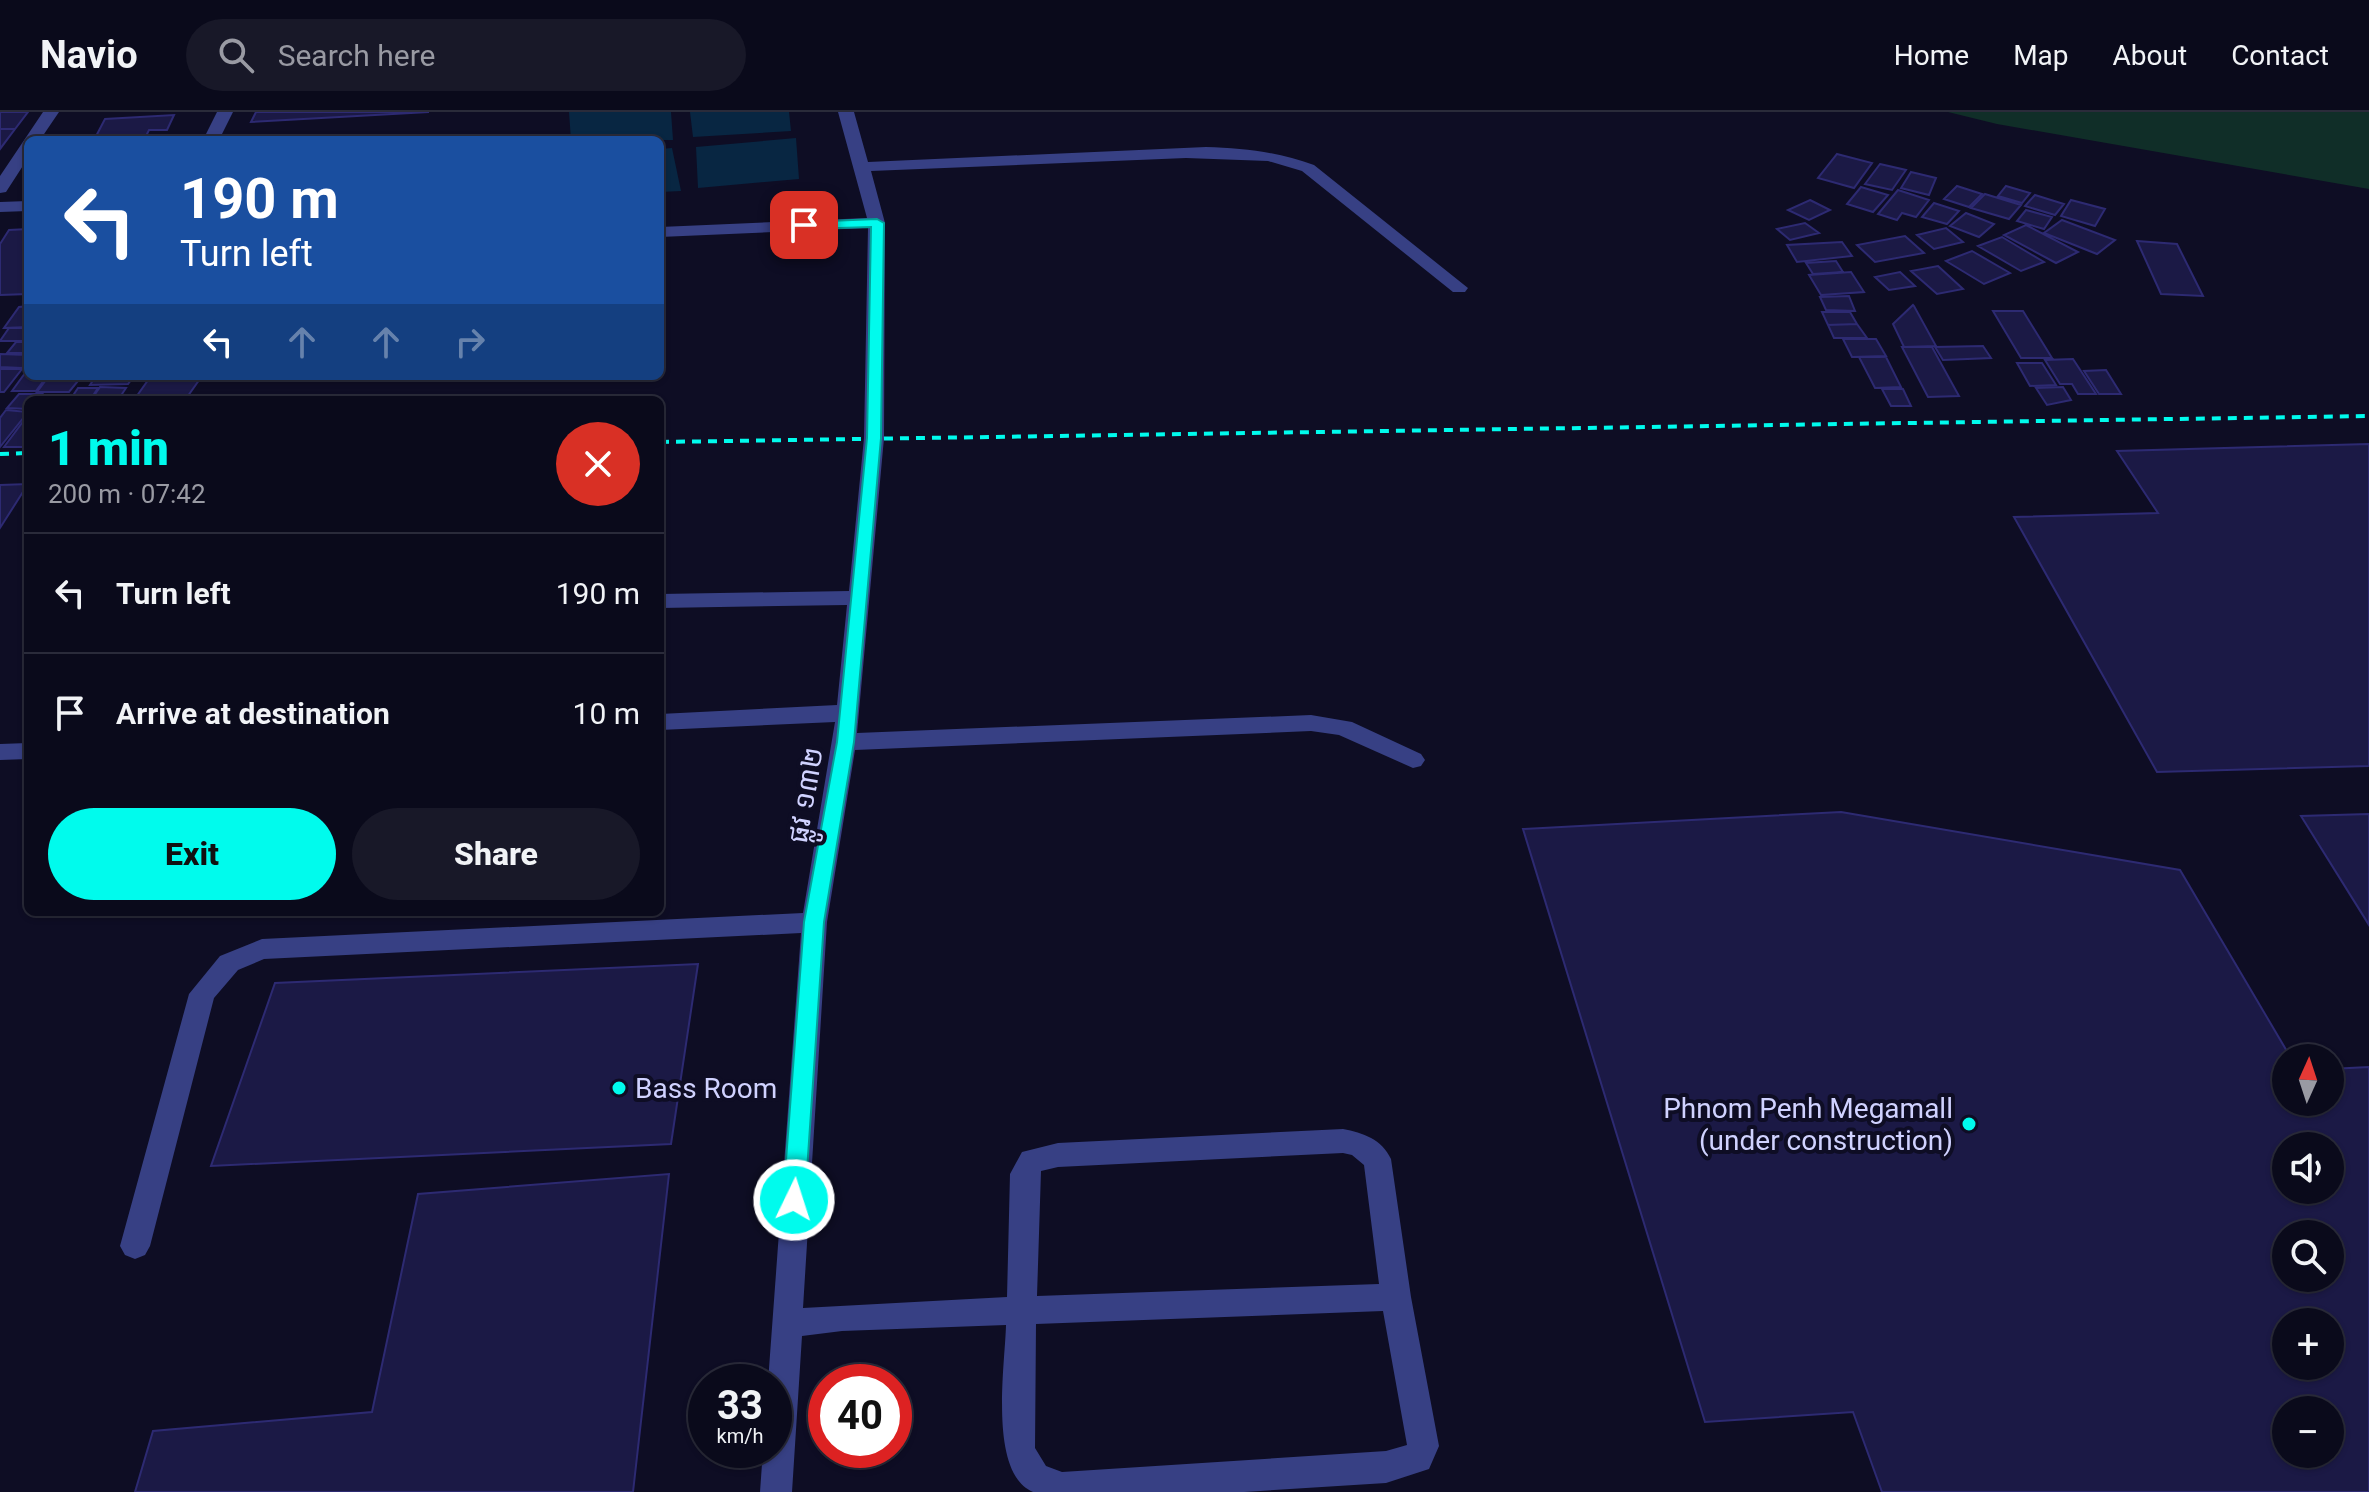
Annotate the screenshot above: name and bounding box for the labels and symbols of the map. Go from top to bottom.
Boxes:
pin [770,191,838,259]
street label: ផ្លូវ ១៣២ [781,745,838,847]
north arrow [2272,1044,2344,1116]
place label: Bass Room [635,1072,777,1105]
marker: Bass Room [610,1079,628,1097]
place label: Phnom Penh Megamall (under construction) [1663,1092,1953,1157]
marker: Phnom Penh Megamall (under construction) [1960,1115,1978,1133]
position arrow [752,1158,836,1242]
speed limit sign: 40 [808,1364,912,1468]

